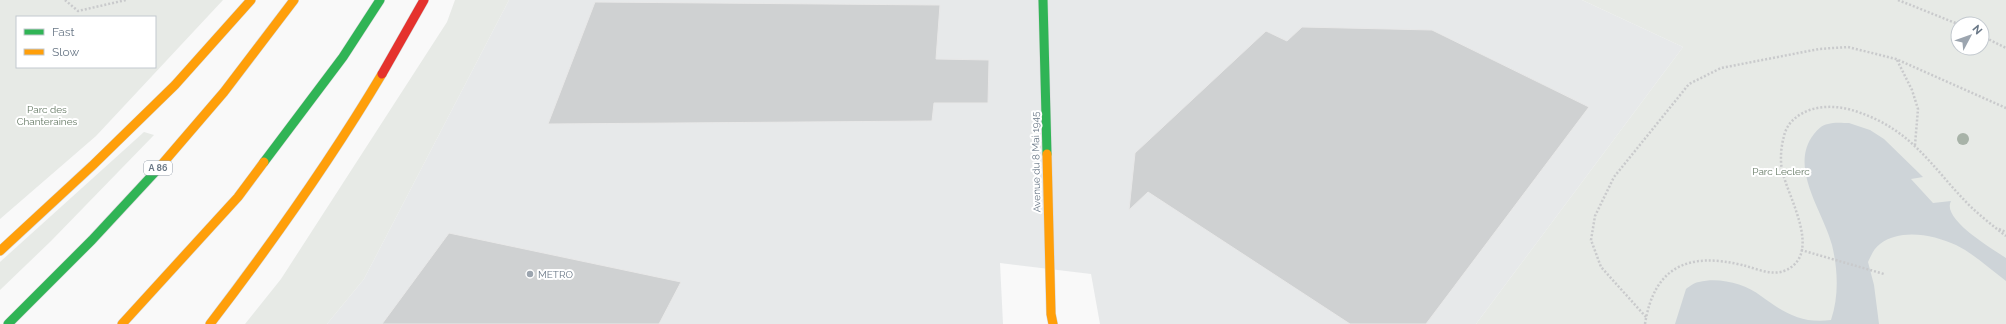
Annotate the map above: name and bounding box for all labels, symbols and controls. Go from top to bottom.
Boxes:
legend [16,16,156,68]
north arrow [1950,16,1990,56]
text: N [1970,22,1985,37]
text: Fast [52,25,75,39]
text: Slow [52,45,79,59]
park label: Parc des Chanteraines [17,104,78,127]
street label: Avenue du 8 Mai 1945 [1030,111,1042,212]
road number: A 86 [144,161,172,175]
park label: Parc Leclerc [1752,166,1810,177]
marker: METRO [525,269,535,279]
place label: METRO [538,269,573,280]

